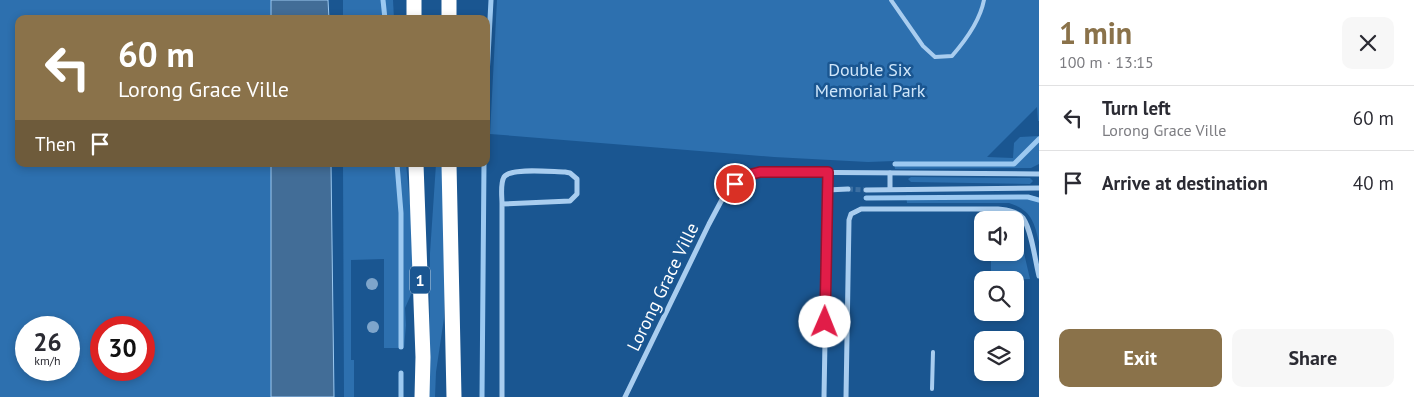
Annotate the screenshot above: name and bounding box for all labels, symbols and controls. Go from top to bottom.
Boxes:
text: 1 min [1059,13,1132,52]
button: close [1342,17,1394,69]
text: 60 m [118,31,195,77]
icon: left [35,35,100,100]
text: 100 m · 13:15 [1059,52,1154,72]
park label: Double Six Memorial Park [815,58,926,102]
text: Lorong Grace Ville [118,75,289,103]
text: Turn left [1102,96,1171,120]
icon: left [1059,104,1087,132]
text: 60 m [1353,106,1394,130]
text: Lorong Grace Ville [1102,120,1226,140]
icon: arrive [86,130,114,158]
text: Then [35,132,76,156]
pin [714,163,756,205]
icon: arrive [1059,169,1087,197]
icon: arrive [721,170,749,198]
text: Arrive at destination [1102,171,1268,195]
text: 40 m [1353,171,1394,195]
map controls [974,211,1024,381]
button: sound [974,211,1024,261]
street label: Lorong Grace Ville [622,219,704,355]
road number: 1 [410,266,430,294]
button: search [974,271,1024,321]
position arrow [798,295,850,347]
speed limit sign: 30 [90,316,155,381]
text: 26 [33,326,62,358]
button: Exit [1059,329,1222,387]
button: Share [1232,329,1394,387]
button: layers [974,331,1024,381]
text: km/h [34,353,61,368]

